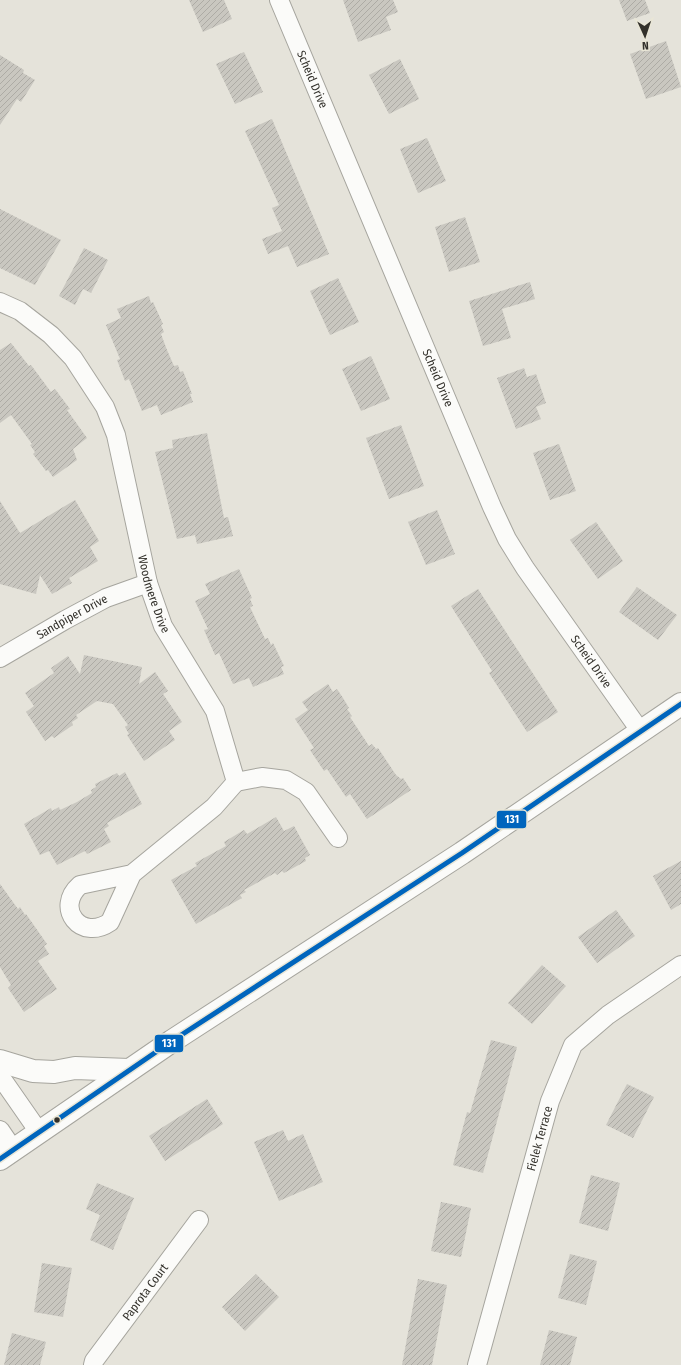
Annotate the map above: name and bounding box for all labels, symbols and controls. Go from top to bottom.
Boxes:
north arrow [625,16,665,56]
text: N [642,39,649,52]
street label: Scheid Drive [294,48,331,110]
street label: Scheid Drive [420,347,456,409]
street label: Woodmere Drive [135,554,173,636]
street label: Sandpiper Drive [34,592,110,642]
street label: Scheid Drive [568,633,615,691]
line badge: 131 [496,810,527,829]
text: 131 [505,813,519,826]
line badge: 131 [154,1034,184,1053]
text: 131 [162,1037,176,1050]
street label: Fielek Terrace [524,1104,555,1173]
unlabelled marker [52,1115,62,1125]
street label: Paprota Court [120,1261,171,1323]

